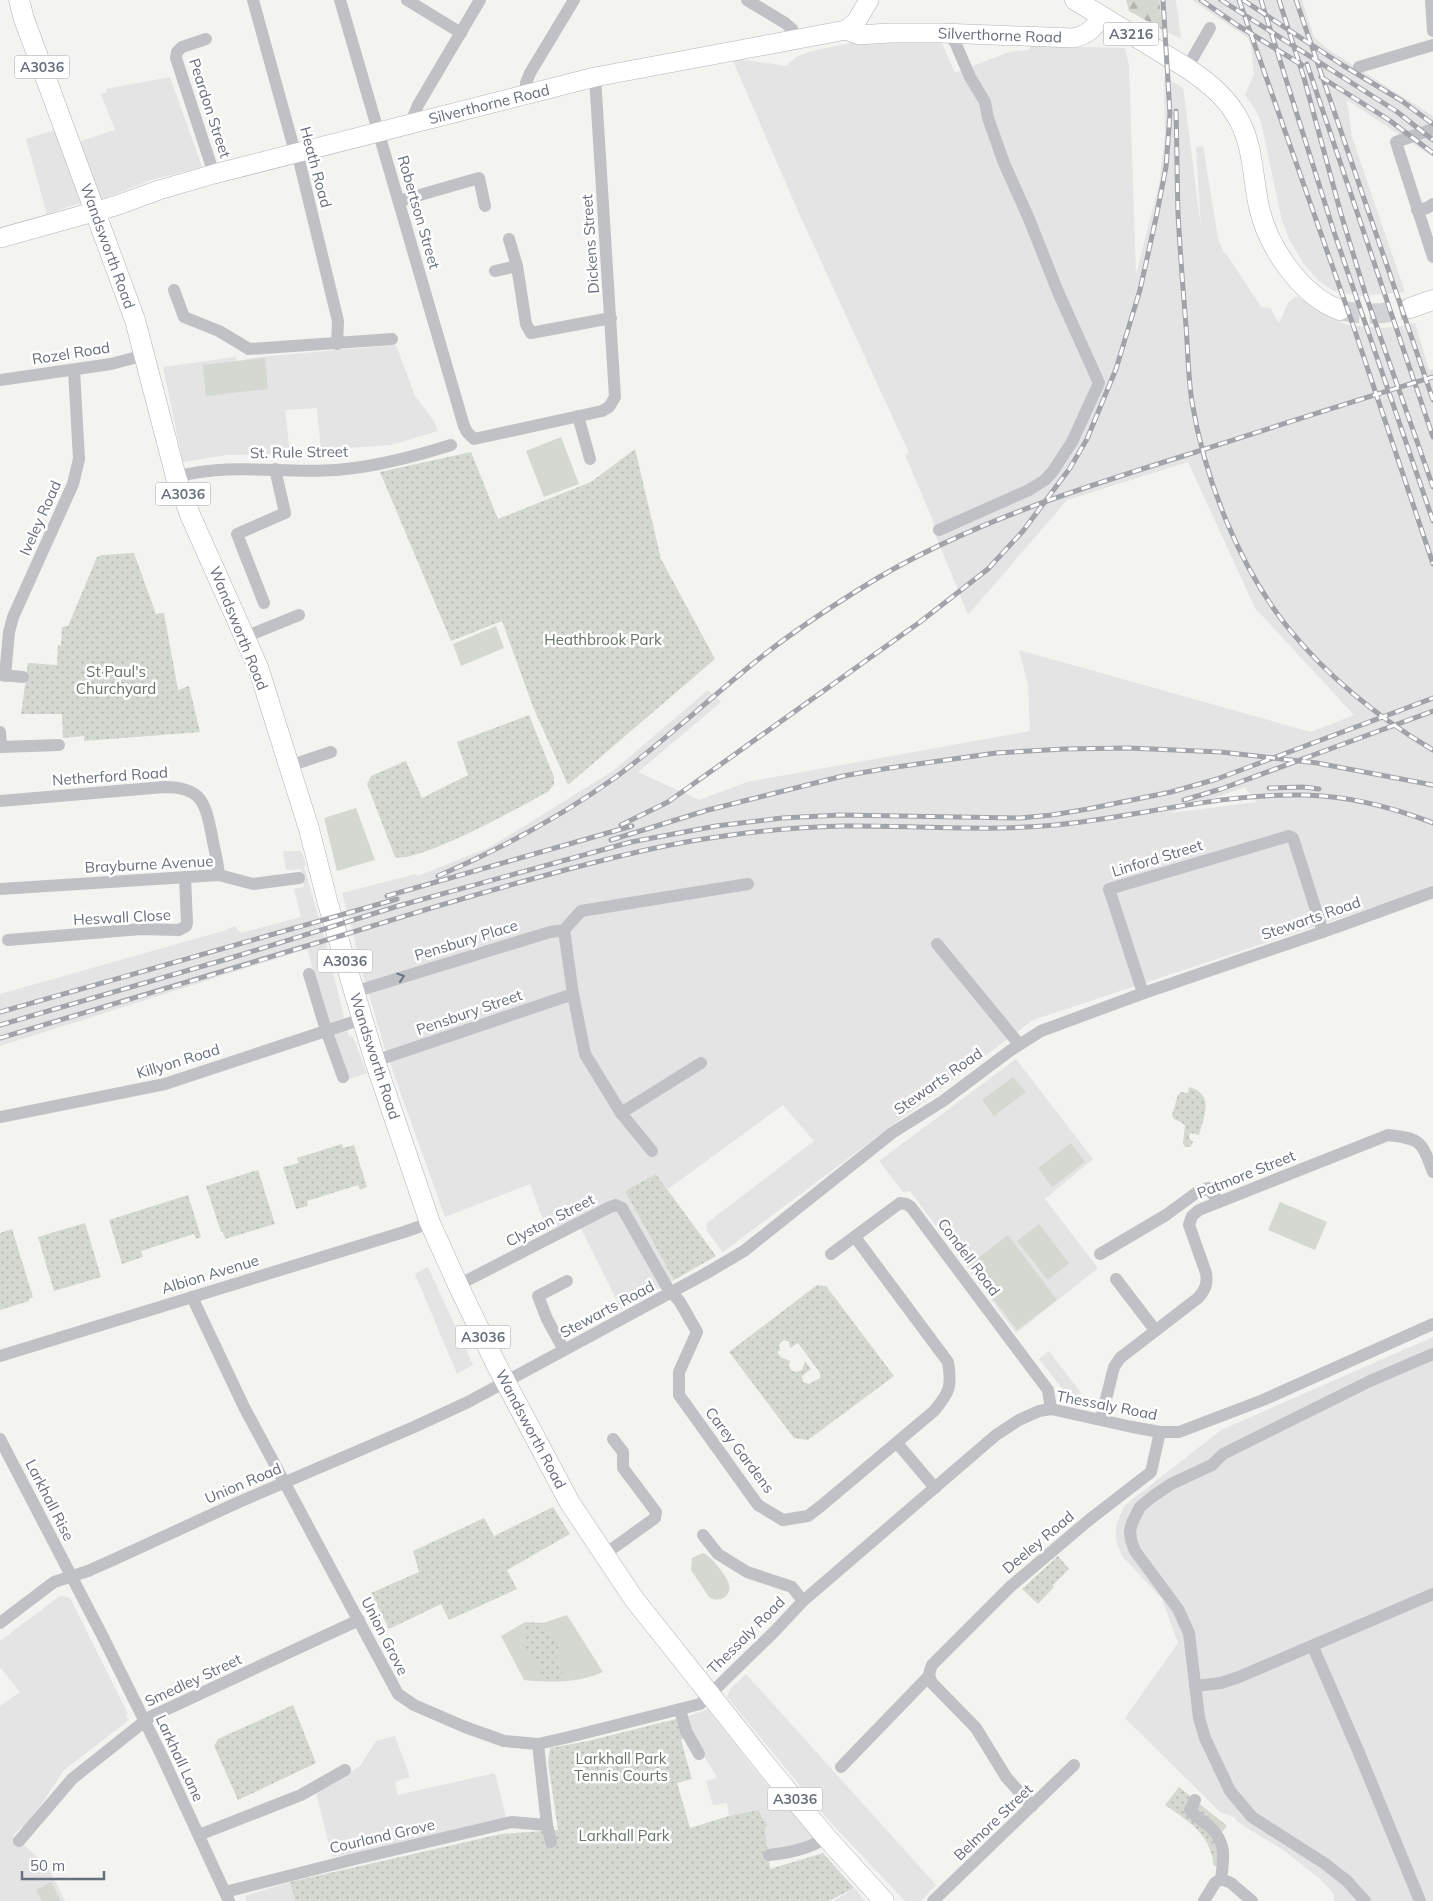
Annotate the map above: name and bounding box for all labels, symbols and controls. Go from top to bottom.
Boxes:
road number: A3216 [1104,22,1158,46]
street label: Silverthorne Road [938,23,1062,47]
road number: A3036 [15,56,70,78]
street label: Peardon Street [185,56,235,160]
street label: Silverthorne Road [427,80,551,128]
street label: Heath Road [296,124,336,210]
street label: Robertson Street [394,153,444,271]
street label: Wandsworth Road [77,181,139,311]
street label: Dickens Street [577,194,603,294]
street label: Rozel Road [31,337,111,369]
street label: St. Rule Street [250,442,348,462]
street label: Iveley Road [15,478,65,558]
road number: A3036 [156,482,210,506]
street label: Wandsworth Road [205,563,273,693]
park label: Heathbrook Park [544,630,662,649]
park label: St Paul's Churchyard [76,662,156,698]
street label: Netherford Road [52,762,168,790]
street label: Linford Street [1109,835,1205,881]
street label: Brayburne Avenue [84,851,214,877]
street label: Stewarts Road [1259,892,1363,944]
street label: Heswall Close [73,905,171,929]
street label: Pensbury Place [412,915,520,965]
road number: A3036 [318,949,372,972]
one-way arrow [396,973,404,983]
street label: Pensbury Street [414,985,524,1039]
street label: Wandsworth Road [346,990,404,1122]
street label: Killyon Road [134,1039,222,1083]
street label: Stewarts Road [890,1043,986,1119]
street label: Patmore Street [1194,1146,1298,1202]
street label: Clyston Street [503,1190,597,1250]
street label: Condell Road [934,1215,1004,1299]
street label: Albion Avenue [159,1250,261,1298]
street label: Stewarts Road [557,1276,657,1342]
road number: A3036 [456,1325,510,1348]
street label: Wandsworth Road [492,1366,570,1492]
street label: Thessaly Road [1055,1386,1159,1424]
street label: Carey Gardens [701,1403,779,1497]
street label: Larkhall Rise [21,1456,79,1544]
street label: Union Road [202,1458,284,1508]
street label: Deeley Road [998,1506,1078,1578]
street label: Thessaly Road [703,1592,789,1678]
street label: Union Grove [357,1594,413,1678]
street label: Smedley Street [142,1649,244,1711]
street label: Larkhall Lane [152,1712,208,1804]
park label: Larkhall Park Tennis Courts [574,1749,668,1785]
street label: Belmore Street [950,1780,1036,1864]
road number: A3036 [768,1788,822,1810]
street label: Courland Grove [328,1815,436,1857]
park label: Larkhall Park [579,1826,670,1845]
scale bar [22,1848,105,1880]
text: 50 m [30,1856,65,1875]

